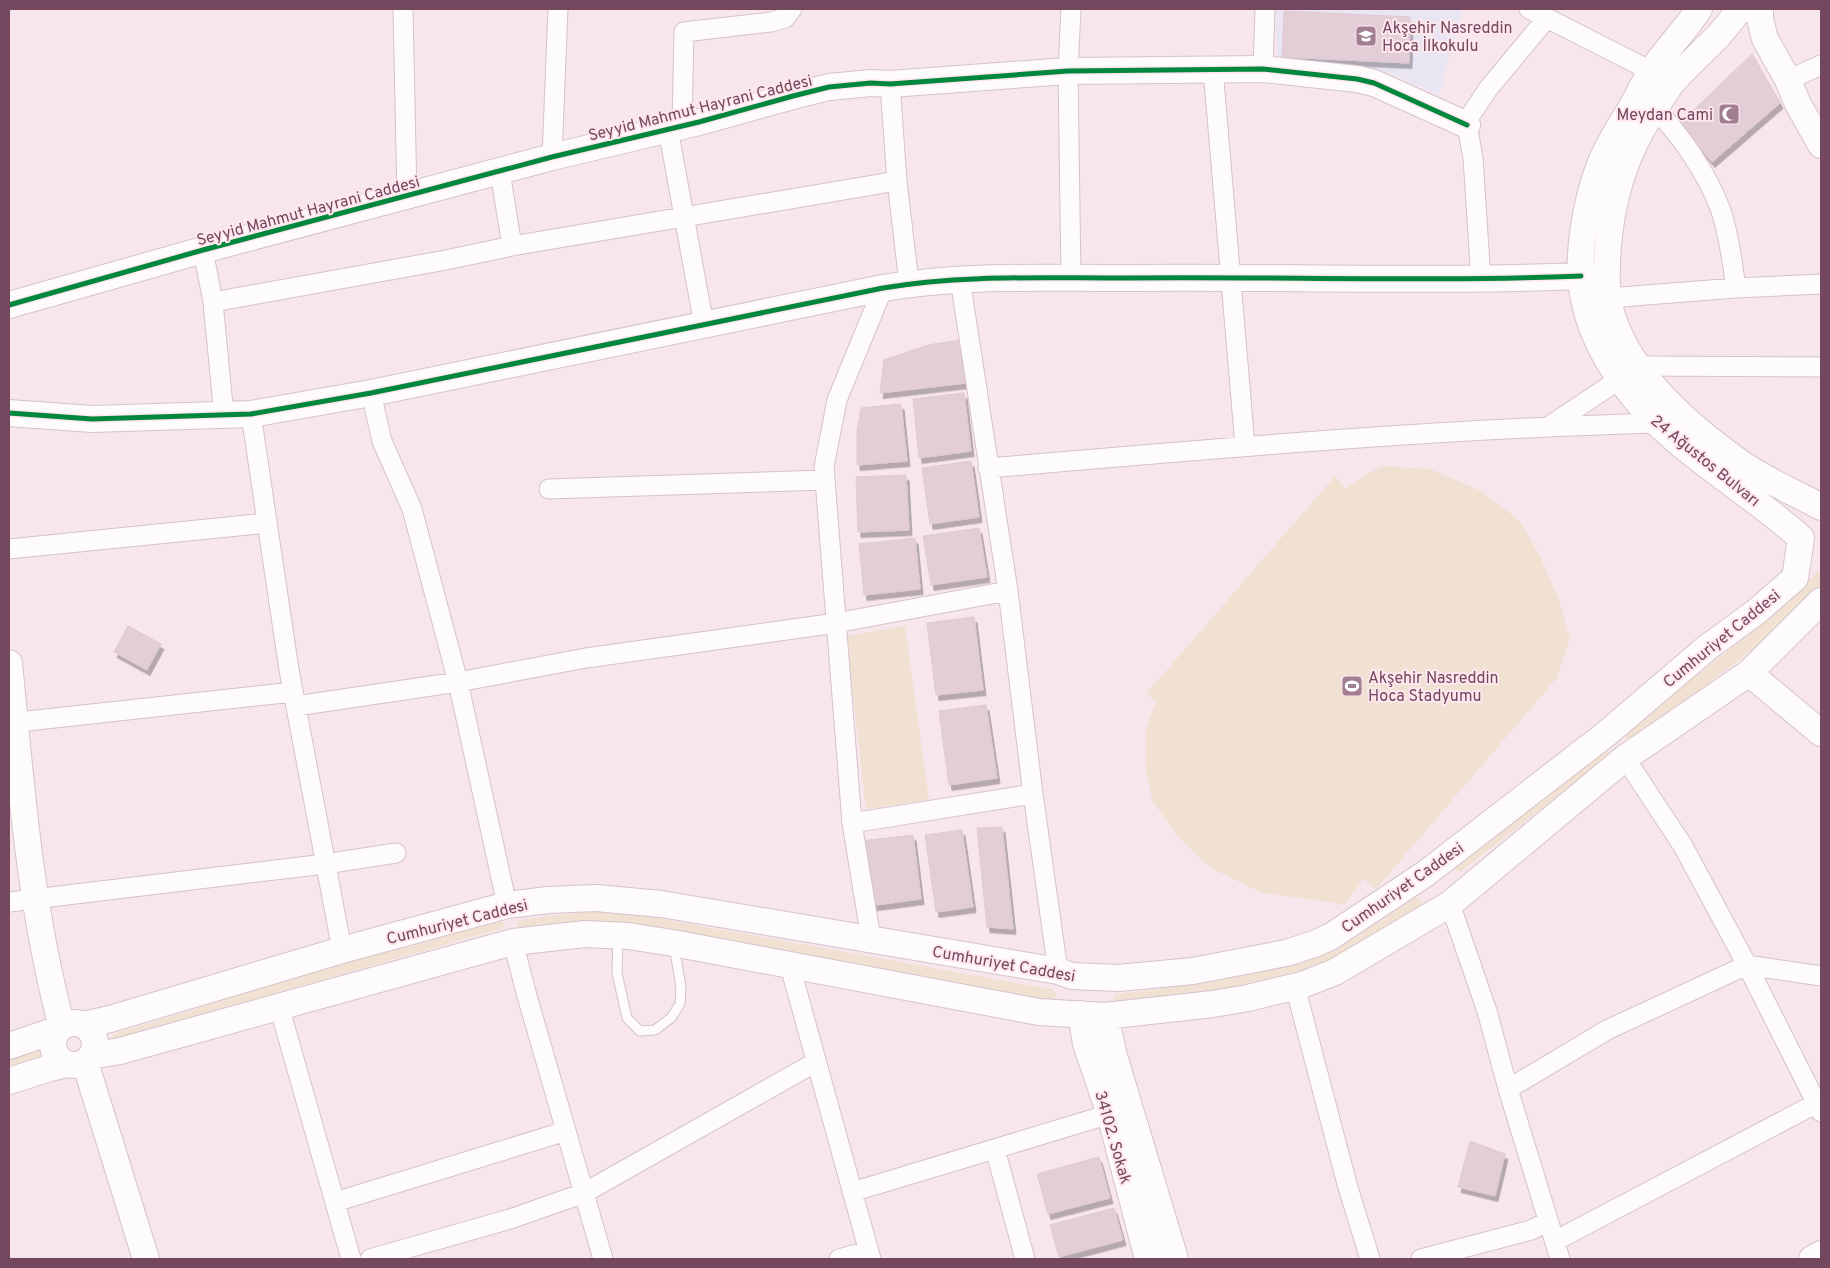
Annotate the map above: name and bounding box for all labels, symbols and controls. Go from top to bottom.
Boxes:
place label: Akşehir Nasreddin Hoca İlkokulu [1382,19,1513,57]
school or university icon: Akşehir Nasreddin Hoca İlkokulu [1354,24,1378,48]
street label: Seyyid Mahmut Hayrani Caddesi [586,71,815,146]
mosque icon: Meydan Cami [1717,102,1741,126]
place label: Meydan Cami [1616,106,1713,126]
street label: Seyyid Mahmut Hayrani Caddesi [195,172,422,251]
street label: 24 Ağustos Bulvarı [1646,411,1764,512]
street label: Cumhuriyet Caddesi [1660,586,1785,693]
place label: Akşehir Nasreddin Hoca Stadyumu [1368,669,1499,707]
sports icon: Akşehir Nasreddin Hoca Stadyumu [1340,674,1364,698]
street label: Cumhuriyet Caddesi [1338,839,1468,938]
street label: Cumhuriyet Caddesi [385,896,530,950]
street label: Cumhuriyet Caddesi [931,943,1077,987]
street label: 34102. Sokak [1089,1089,1135,1187]

